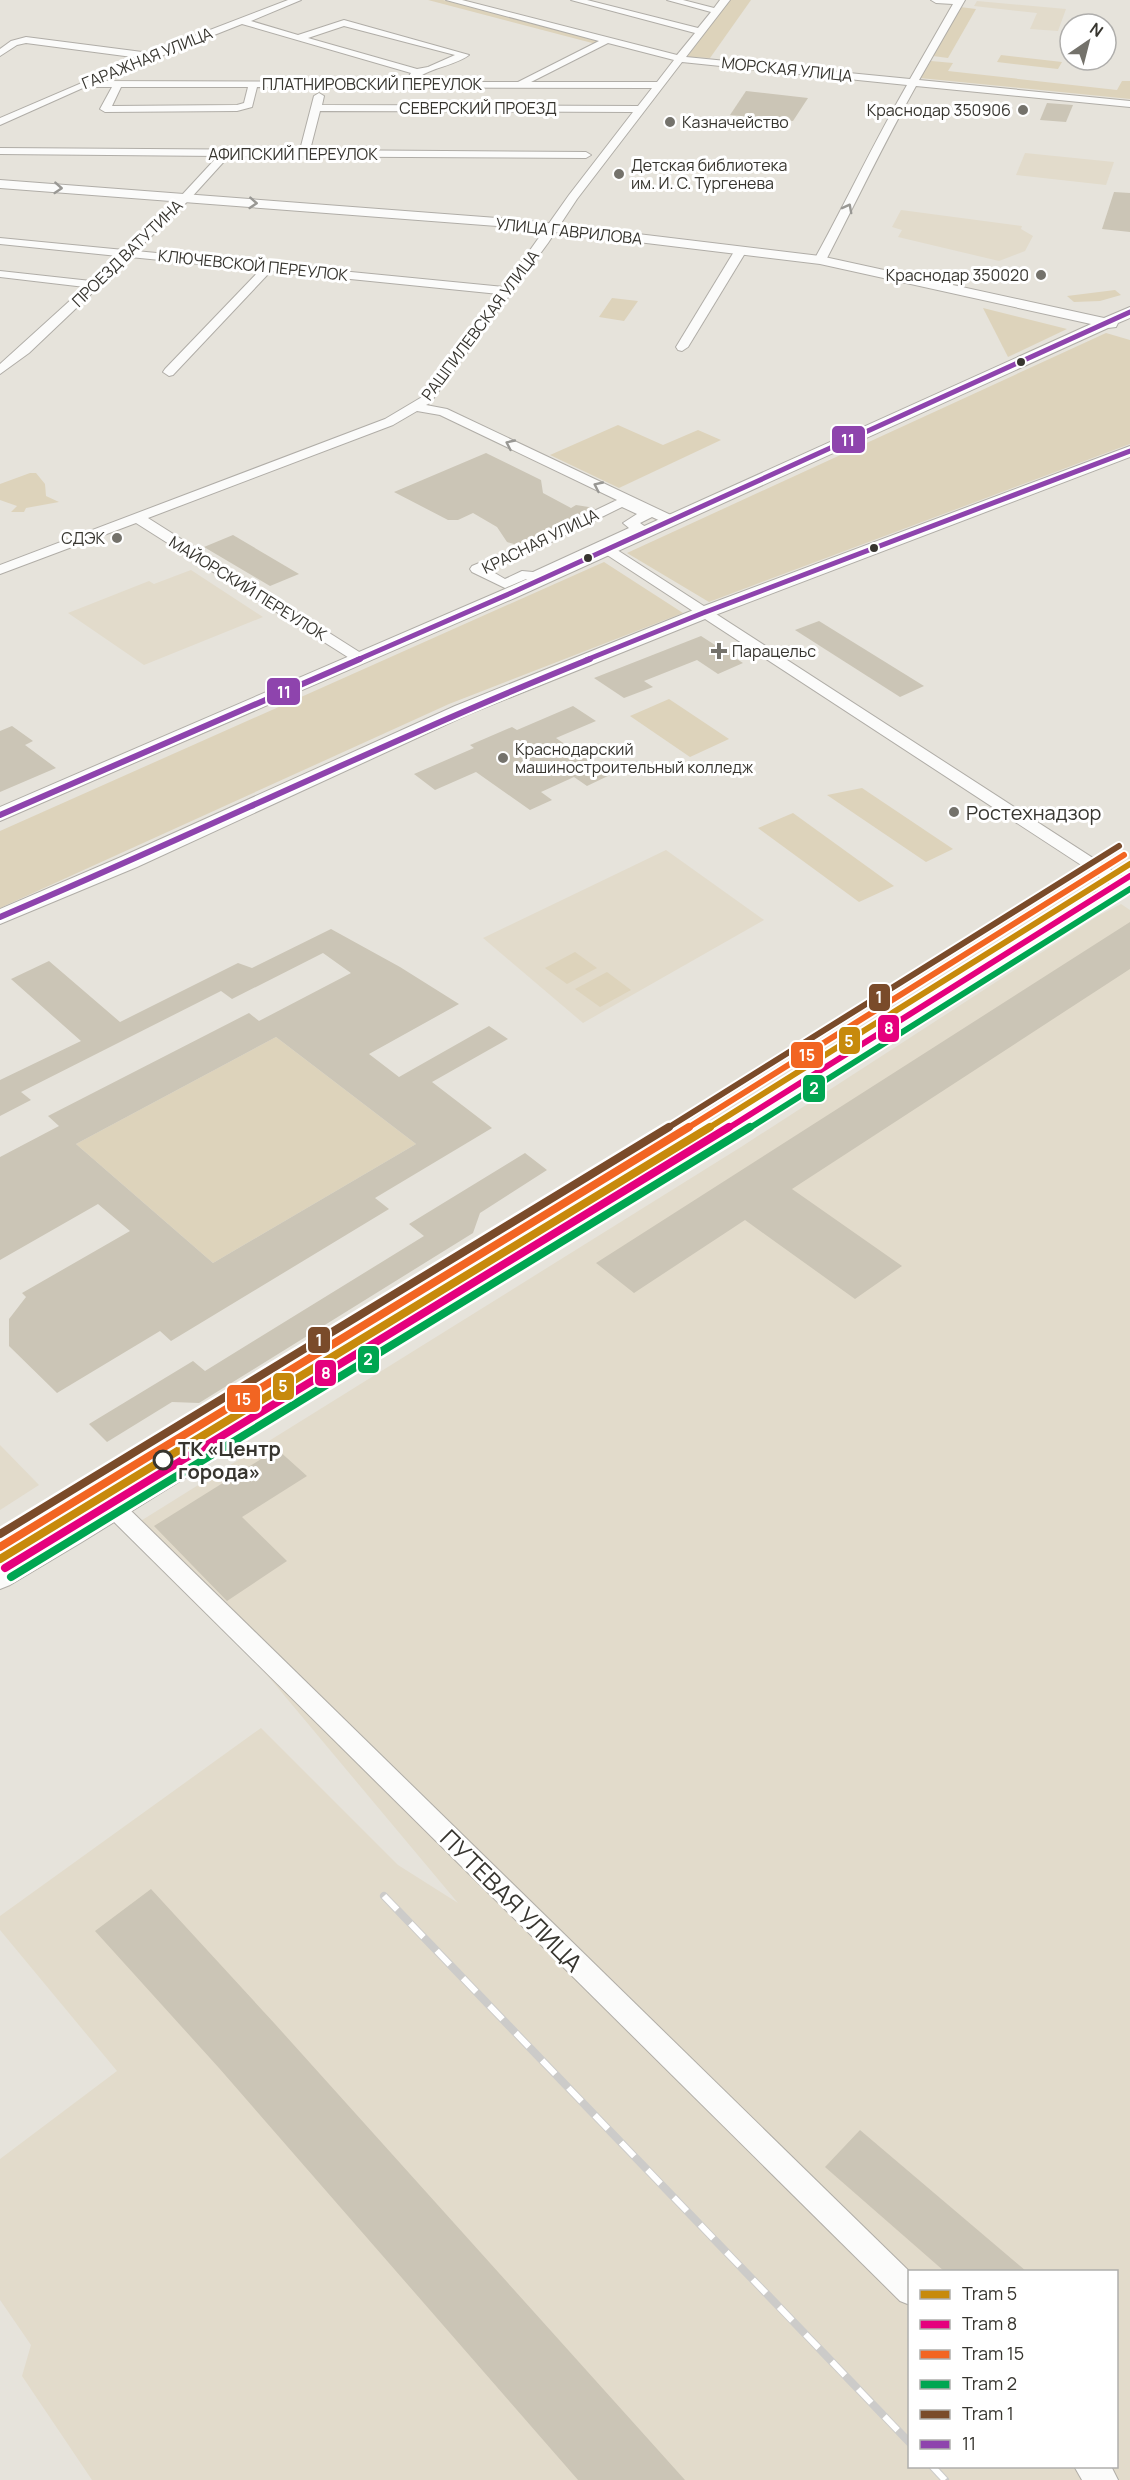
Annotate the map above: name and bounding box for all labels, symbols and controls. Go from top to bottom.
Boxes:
north arrow [1058,12,1118,72]
text: N [1086,17,1108,42]
street label: ГАРАЖНАЯ УЛИЦА [78,22,216,94]
street label: МОРСКАЯ УЛИЦА [720,51,854,87]
street label: ПЛАТНИРОВСКИЙ ПЕРЕУЛОК [262,73,483,95]
street label: СЕВЕРСКИЙ ПРОЕЗД [399,97,557,119]
place label: Краснодар 350906 [867,99,1011,121]
marker: Краснодар 350906 [1016,103,1030,117]
place label: Казначейство [682,111,789,133]
marker: Казначейство [663,115,677,129]
street label: АФИПСКИЙ ПЕРЕУЛОК [208,143,378,165]
place label: Детская библиотека им. И. С. Тургенева [631,154,787,194]
marker: Детская библиотека им. И. С. Тургенева [612,167,626,181]
one-way arrow [54,181,63,194]
street label: ПРОЕЗД ВАТУТИНА [67,194,187,312]
one-way arrow [248,196,257,209]
one-way arrow [841,204,852,214]
street label: УЛИЦА ГАВРИЛОВА [495,212,643,250]
street label: КЛЮЧЕВСКОЙ ПЕРЕУЛОК [157,244,350,286]
street label: РАШПИЛЕВСКАЯ УЛИЦА [416,245,544,405]
place label: Краснодар 350020 [886,264,1029,286]
marker: Краснодар 350020 [1034,268,1048,282]
unlabelled marker [1015,356,1027,368]
line badge: 11 [831,425,866,454]
text: 11 [841,429,855,451]
one-way arrow [506,440,517,452]
one-way arrow [594,482,605,494]
street label: КРАСНАЯ УЛИЦА [478,503,602,579]
place label: СДЭК [61,527,106,549]
street label: МАЙОРСКИЙ ПЕРЕУЛОК [165,530,331,646]
marker: СДЭК [110,531,124,545]
unlabelled marker [868,542,880,554]
unlabelled marker [582,552,594,564]
place label: Парацельс [732,640,816,662]
marker: Парацельс [710,642,728,660]
line badge: 11 [266,677,301,706]
text: 11 [277,681,291,703]
place label: Краснодарский машиностроительный колледж [515,738,754,778]
marker: Краснодарский машиностроительный колледж [496,751,510,765]
place label: Ростехнадзор [966,799,1102,826]
marker: Ростехнадзор [947,805,961,819]
line badge: 1 [868,983,891,1012]
text: 1 [875,986,883,1008]
line badge: 8 [877,1014,900,1043]
text: 8 [884,1017,894,1039]
line badge: 5 [838,1026,861,1055]
text: 5 [844,1030,854,1052]
line badge: 15 [790,1041,824,1069]
text: 15 [799,1044,815,1066]
line badge: 2 [802,1074,826,1103]
text: 2 [809,1077,819,1099]
line badge: 1 [307,1326,331,1354]
text: 1 [315,1329,323,1351]
line badge: 2 [357,1345,380,1374]
text: 2 [363,1348,373,1370]
line badge: 8 [314,1359,337,1387]
text: 8 [321,1362,331,1384]
line badge: 5 [272,1372,295,1401]
text: 5 [278,1375,288,1397]
line badge: 15 [226,1384,261,1413]
text: 15 [235,1388,251,1410]
place label: ТК «Центр города» [178,1435,281,1485]
marker: ТК «Центр города» [153,1450,173,1470]
street label: ПУТЕВАЯ УЛИЦА [434,1822,590,1978]
legend [908,2270,1118,2468]
text: Tram 5 [962,2281,1017,2305]
text: Tram 8 [962,2311,1017,2335]
text: Tram 15 [962,2341,1024,2365]
text: Tram 2 [962,2371,1017,2395]
text: Tram 1 [962,2401,1014,2425]
text: 11 [962,2431,976,2455]

